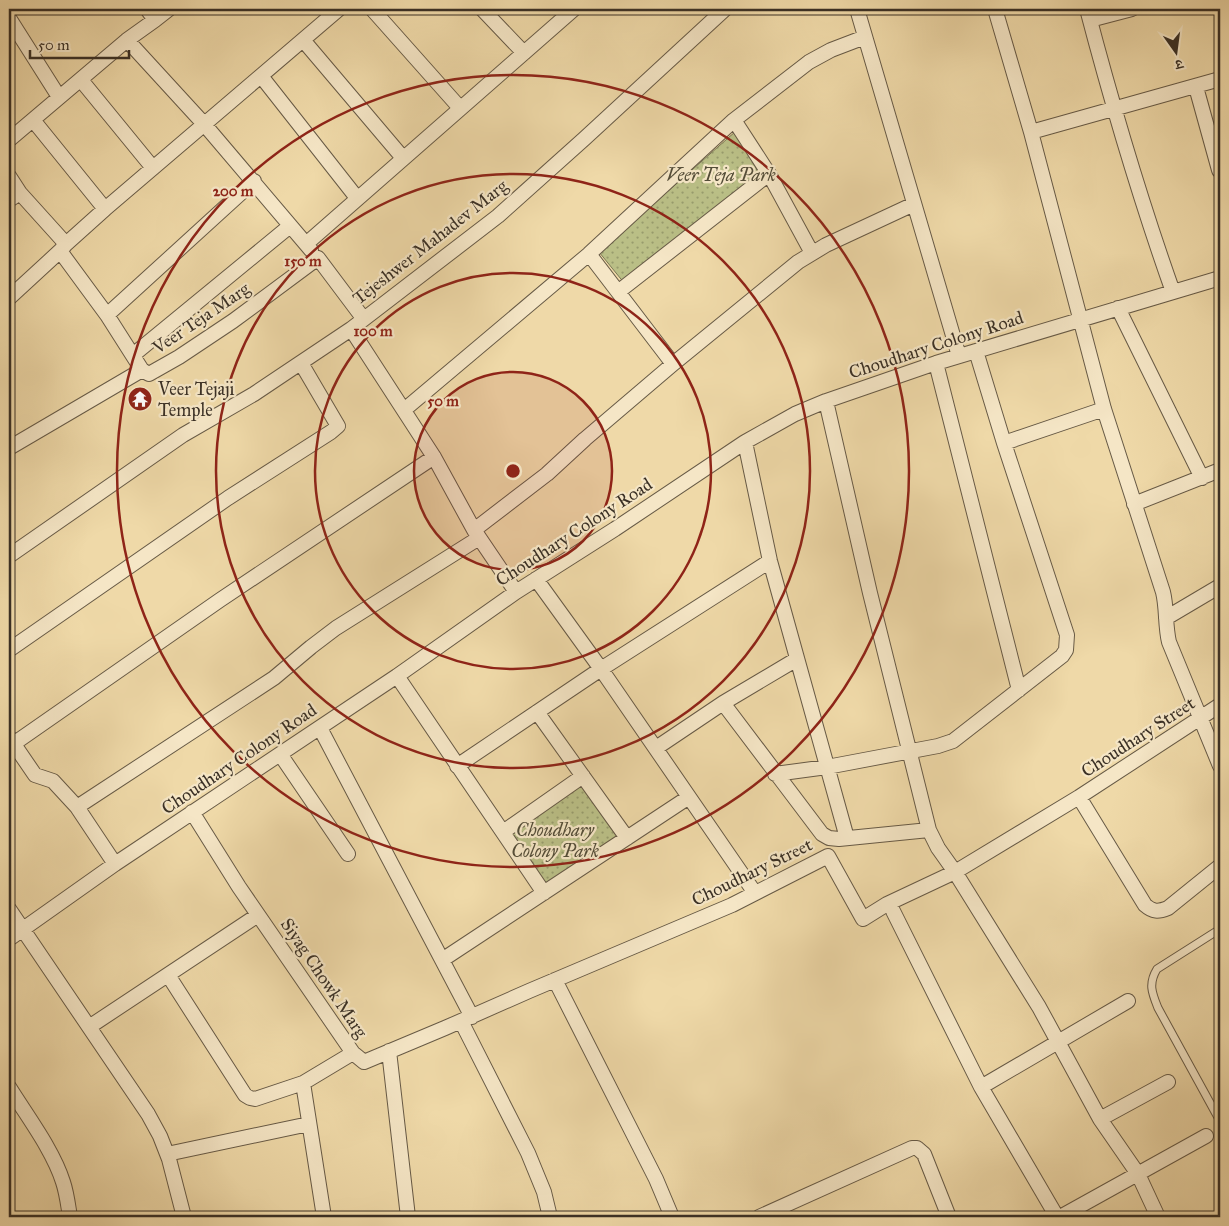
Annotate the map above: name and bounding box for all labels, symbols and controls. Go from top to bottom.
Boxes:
scale bar [30,28,129,60]
north arrow [1152,28,1202,78]
text: 50 m [38,36,70,54]
text: उ [1173,55,1186,73]
park label: Veer Teja Park [666,164,776,186]
street label: Tejeshwer Mahadev Marg [348,174,513,310]
text: 200 m [213,182,254,200]
text: 150 m [284,252,322,270]
street label: Veer Teja Marg [147,277,255,360]
street label: Choudhary Colony Road [846,306,1026,384]
text: 100 m [353,322,393,340]
place label: Veer Tejaji Temple [157,378,235,421]
temple icon: Veer Tejaji Temple [127,386,153,412]
text: 50 m [427,392,459,410]
centre of rings [504,462,522,480]
street label: Choudhary Colony Road [492,473,656,591]
street label: Choudhary Street [1077,692,1200,782]
street label: Choudhary Colony Road [157,699,321,819]
park label: Choudhary Colony Park [511,819,599,862]
street label: Choudhary Street [688,833,816,911]
street label: Siyag Chowk Marg [275,914,373,1043]

